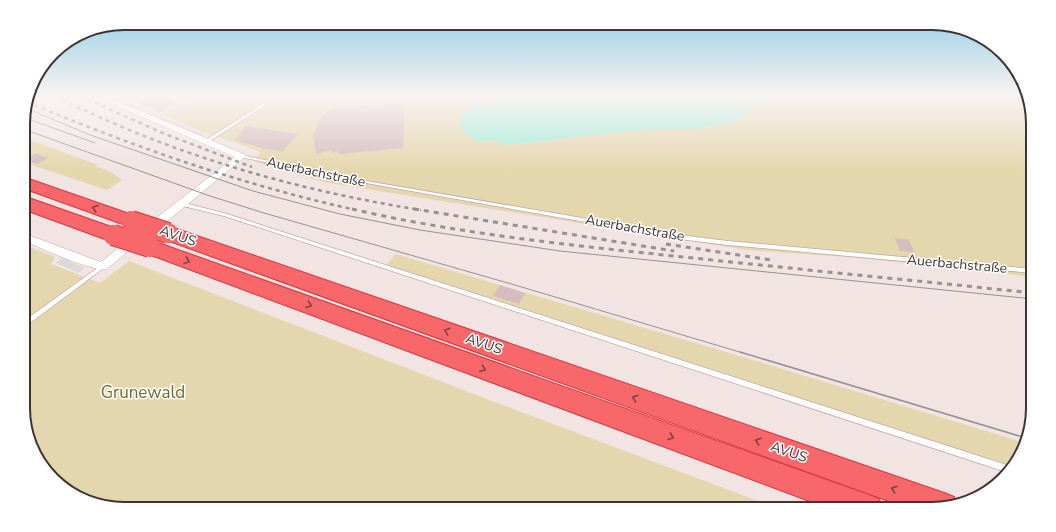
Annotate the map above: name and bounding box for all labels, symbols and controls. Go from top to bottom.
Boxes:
street label: Auerbachstraße [265,152,367,192]
one-way arrow [91,204,98,212]
street label: Auerbachstraße [584,210,686,246]
street label: AVUS [157,221,199,251]
street label: Auerbachstraße [906,250,1008,278]
one-way arrow [183,256,190,264]
one-way arrow [305,301,312,309]
one-way arrow [443,328,450,336]
street label: AVUS [463,329,505,359]
one-way arrow [480,364,487,373]
park label: Grunewald [101,381,185,404]
one-way arrow [632,394,639,403]
one-way arrow [668,433,675,441]
street label: AVUS [768,437,810,467]
one-way arrow [755,438,762,446]
one-way arrow [890,486,897,494]

